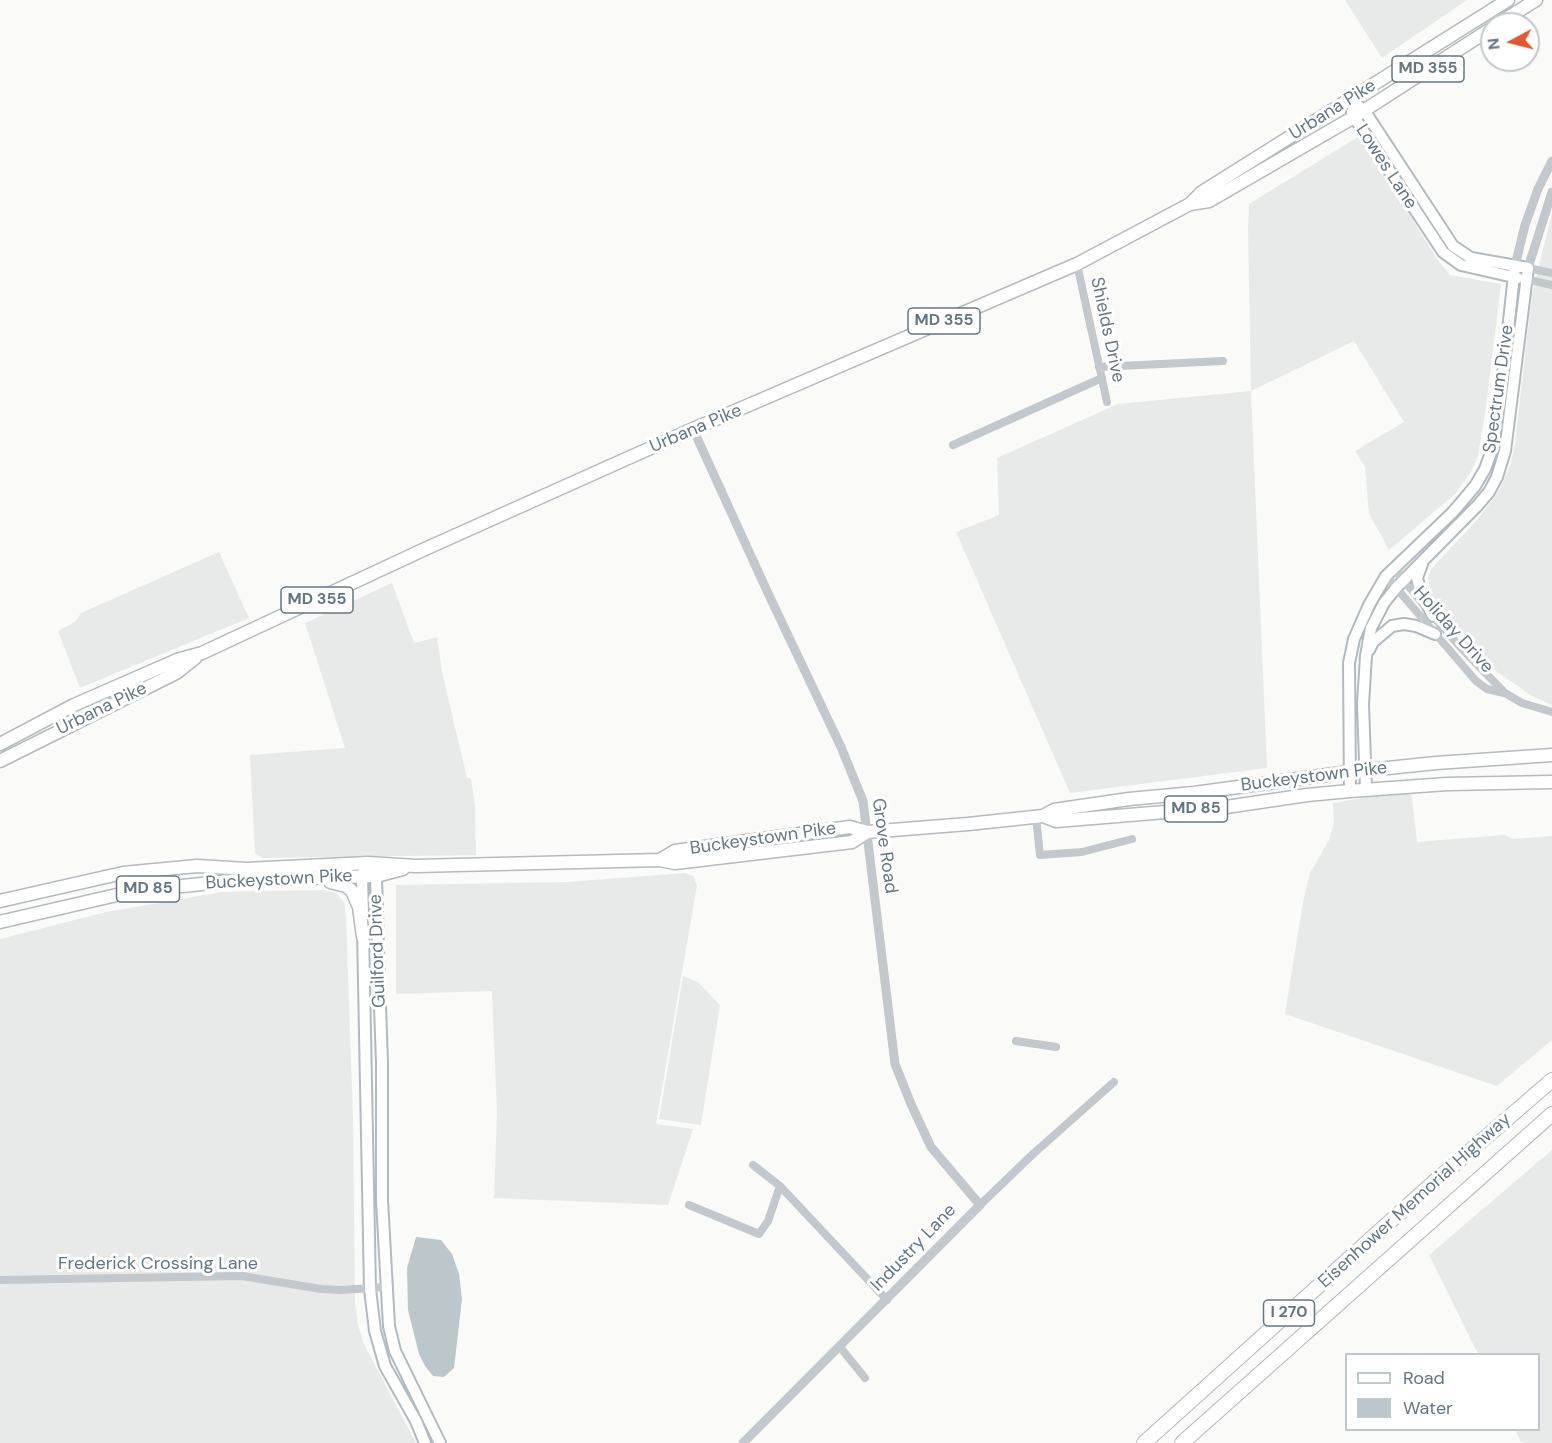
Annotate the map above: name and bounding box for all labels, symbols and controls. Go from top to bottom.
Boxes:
north arrow [1480,12,1540,72]
text: N [1482,37,1505,51]
road number: MD 355 [1392,56,1464,82]
street label: Urbana Pike [1286,75,1380,145]
street label: Lowes Lane [1351,121,1421,213]
street label: Shields Drive [1085,275,1129,385]
road number: MD 355 [908,308,980,334]
street label: Spectrum Drive [1479,323,1519,455]
street label: Urbana Pike [647,400,745,458]
street label: Holiday Drive [1408,582,1498,678]
road number: MD 355 [281,587,353,613]
street label: Urbana Pike [53,678,151,740]
street label: Buckeystown Pike [1240,757,1388,797]
road number: MD 85 [1164,796,1228,822]
street label: Grove Road [867,797,901,895]
street label: Buckeystown Pike [689,818,837,860]
street label: Buckeystown Pike [205,865,353,895]
road number: MD 85 [116,876,180,902]
street label: Guilford Drive [365,894,391,1008]
street label: Eisenhower Memorial Highway [1314,1109,1516,1293]
street label: Industry Lane [867,1200,961,1296]
street label: Frederick Crossing Lane [58,1253,258,1275]
road number: I 270 [1264,1300,1314,1326]
legend [1345,1353,1540,1431]
text: Road [1403,1366,1445,1390]
text: Water [1403,1396,1453,1420]

